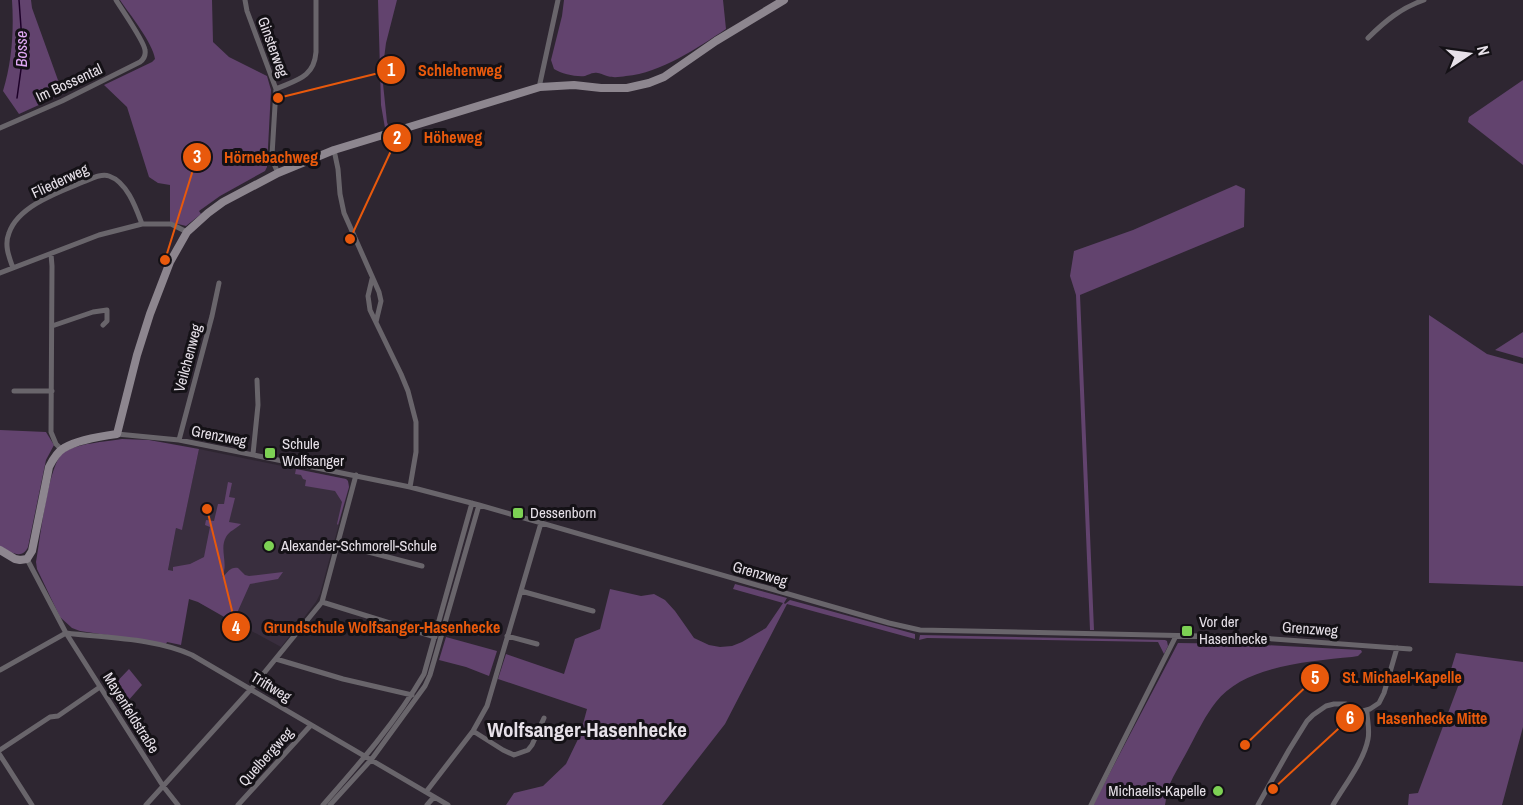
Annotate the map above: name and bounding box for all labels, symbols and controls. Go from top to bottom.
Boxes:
street label: Ginsterweg [253,14,294,80]
north arrow [1439,24,1499,84]
water label: Bosse [10,31,32,67]
text: N [1472,44,1495,58]
callout: Schlehenweg [376,53,513,87]
text: 1 [387,57,396,82]
street label: Im Bossental [32,58,105,107]
text: Schlehenweg [418,59,502,81]
callout: Höheweg [382,121,494,155]
text: 2 [393,125,401,150]
text: Höheweg [424,126,482,148]
callout: Hörnebachweg [182,140,330,174]
text: 3 [193,144,201,169]
text: Hörnebachweg [224,146,318,168]
street label: Fliederweg [28,158,92,203]
street label: Veilchenweg [168,321,207,394]
street label: Grenzweg [190,420,249,451]
place label: Schule Wolfsanger [282,433,344,471]
marker: Schule Wolfsanger [263,446,277,460]
place label: Dessenborn [530,502,596,523]
marker: Dessenborn [511,506,525,520]
place label: Alexander-Schmorell-Schule [280,535,437,556]
marker: Alexander-Schmorell-Schule [262,539,276,553]
street label: Grenzweg [730,556,790,591]
callout: Grundschule Wolfsanger-Hasenhecke [221,610,512,644]
place label: Vor der Hasenhecke [1199,611,1268,649]
text: 4 [232,615,241,640]
text: Grundschule Wolfsanger-Hasenhecke [264,616,500,638]
street label: Grenzweg [1281,616,1339,641]
marker: Vor der Hasenhecke [1180,624,1194,638]
callout: St. Michael-Kapelle [1300,661,1474,695]
text: 5 [1311,665,1319,690]
street label: Triftweg [247,666,296,707]
text: St. Michael-Kapelle [1342,666,1462,688]
street label: Mayenfeldstraße [98,668,165,757]
callout: Hasenhecke Mitte [1335,701,1500,735]
text: 6 [1346,705,1354,730]
text: Hasenhecke Mitte [1377,707,1487,729]
district label: Wolfsanger-Hasenhecke [487,715,687,744]
street label: Quelbergweg [233,722,298,791]
place label: Michaelis-Kapelle [1108,780,1206,801]
marker: Michaelis-Kapelle [1211,784,1225,798]

